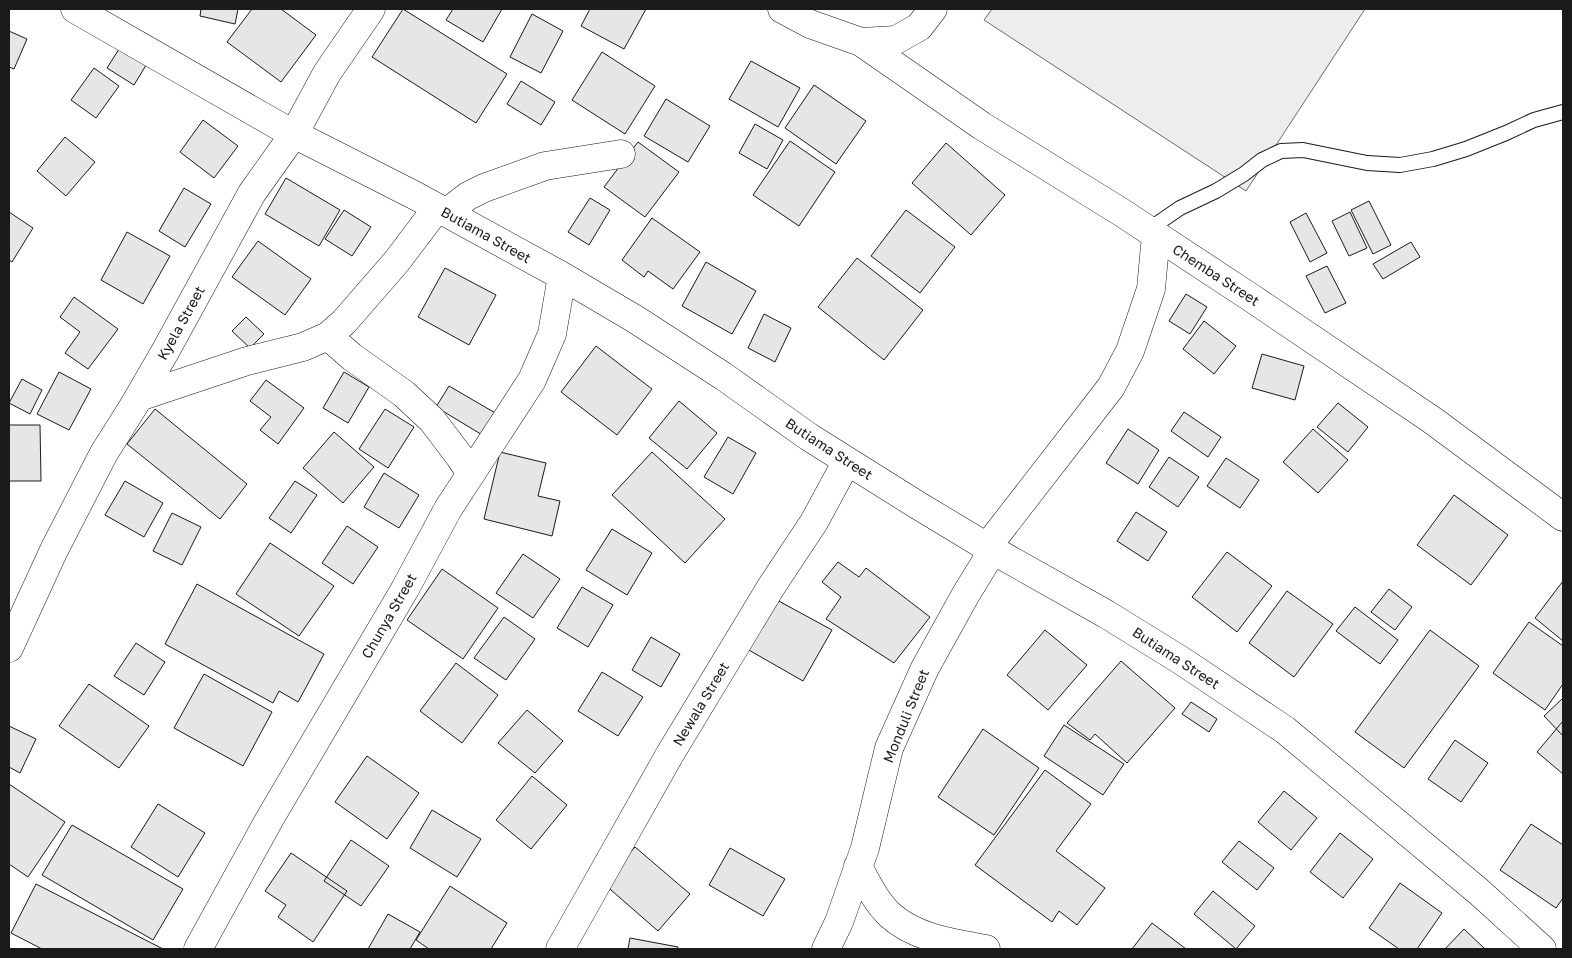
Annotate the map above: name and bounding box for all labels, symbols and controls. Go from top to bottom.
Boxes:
street label: Butiama Street [438,203,534,266]
street label: Chemba Street [1170,240,1263,309]
street label: Kyela Street [153,283,208,363]
street label: Butiama Street [783,414,876,483]
street label: Chunya Street [357,570,420,661]
street label: Butiama Street [1130,623,1223,692]
street label: Newala Street [669,659,732,749]
street label: Monduli Street [879,667,932,765]

